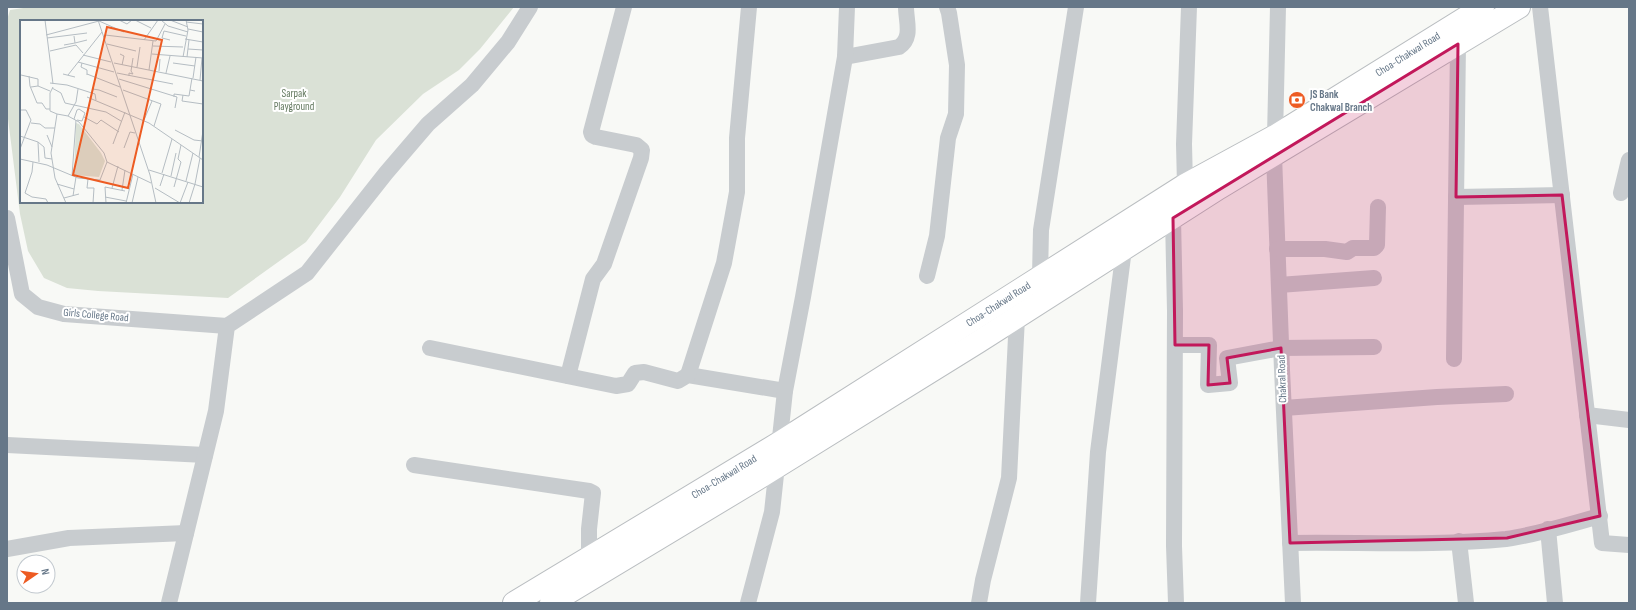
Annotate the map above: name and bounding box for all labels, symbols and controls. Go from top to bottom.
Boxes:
inset map [20,20,203,203]
street label: Choa-Chakwal Road [1373,29,1443,79]
park label: Sarpak Playground [274,87,315,113]
place label: JS Bank Chakwal Branch [1309,88,1372,114]
bank icon: JS Bank Chakwal Branch [1287,90,1307,110]
street label: Choa-Chakwal Road [963,278,1033,329]
street label: Girls College Road [63,306,130,324]
street label: Chakral Road [1275,354,1289,403]
street label: Choa-Chakwal Road [689,451,759,501]
north arrow [16,554,56,594]
text: N [38,568,52,576]

